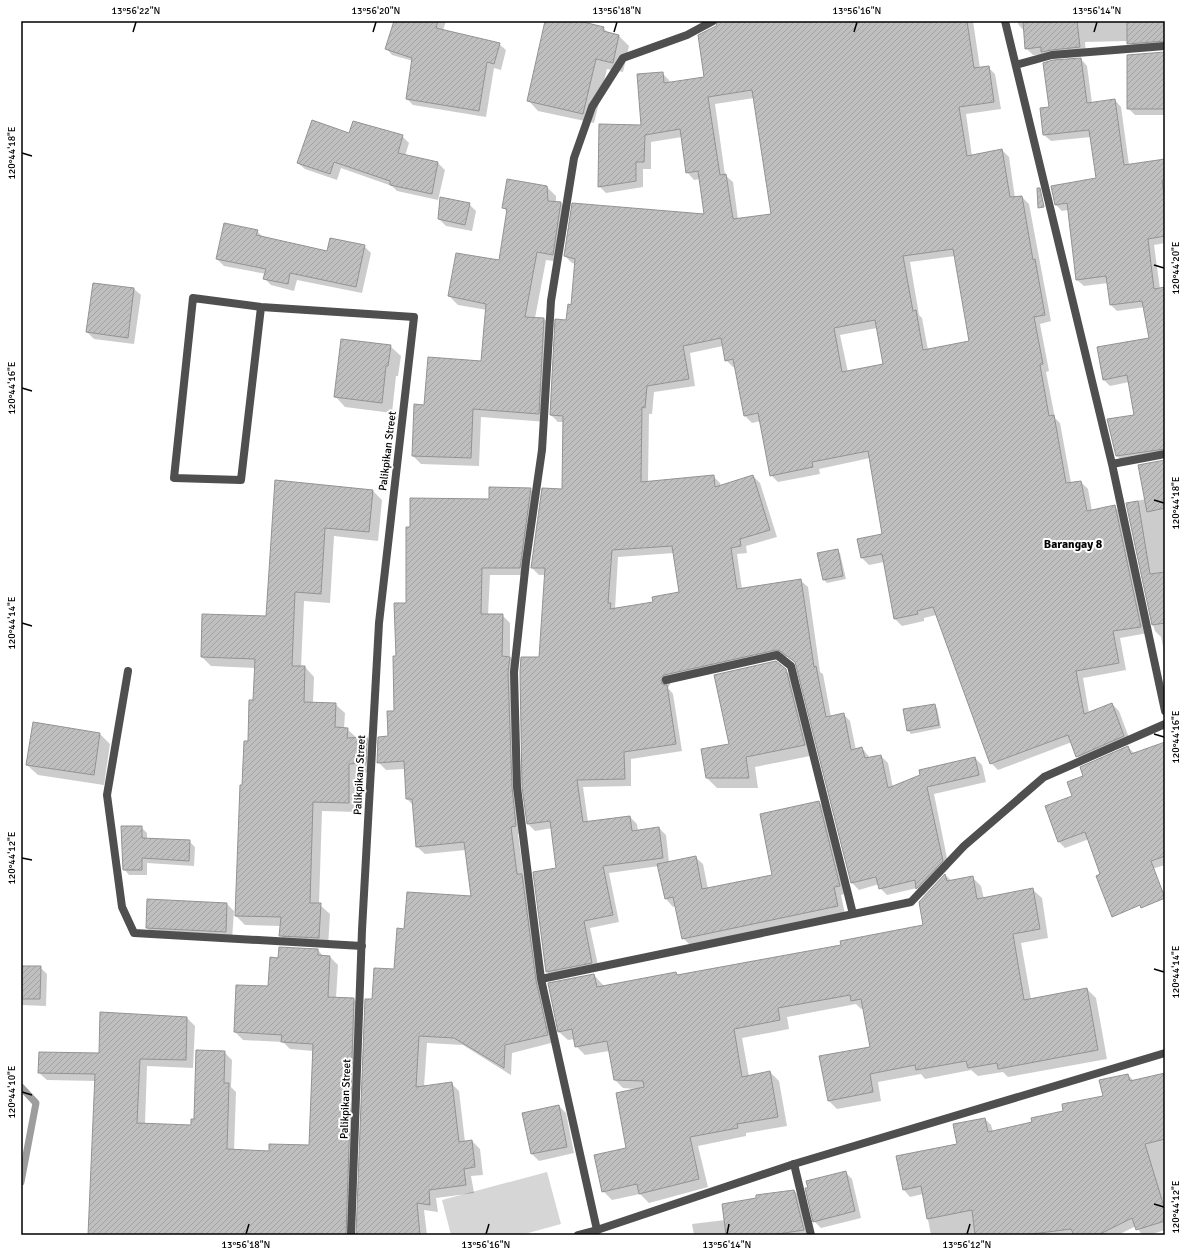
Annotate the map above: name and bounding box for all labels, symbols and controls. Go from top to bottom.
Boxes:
text: 13°56'22"N [112,5,160,17]
text: 13°56'20"N [352,5,400,17]
text: 13°56'18"N [593,5,641,17]
text: 13°56'16"N [833,5,881,17]
text: 13°56'14"N [1073,5,1121,17]
text: 120°44'18"E [6,126,18,180]
text: 120°44'20"E [1170,241,1182,295]
text: 120°44'16"E [6,361,18,415]
street label: Palikpikan Street [376,410,399,492]
text: 120°44'18"E [1170,476,1182,530]
district label: Barangay 8 [1044,537,1103,552]
text: 120°44'14"E [6,596,18,650]
text: 120°44'16"E [1170,710,1182,764]
street label: Palikpikan Street [351,734,368,815]
text: 120°44'12"E [6,831,18,885]
text: 120°44'14"E [1170,945,1182,999]
street label: Palikpikan Street [338,1059,353,1139]
text: 120°44'10"E [6,1065,18,1119]
text: 120°44'12"E [1170,1180,1182,1234]
text: 13°56'18"N [222,1239,270,1251]
text: 13°56'16"N [462,1239,510,1251]
text: 13°56'14"N [703,1239,751,1251]
text: 13°56'12"N [943,1239,991,1251]

